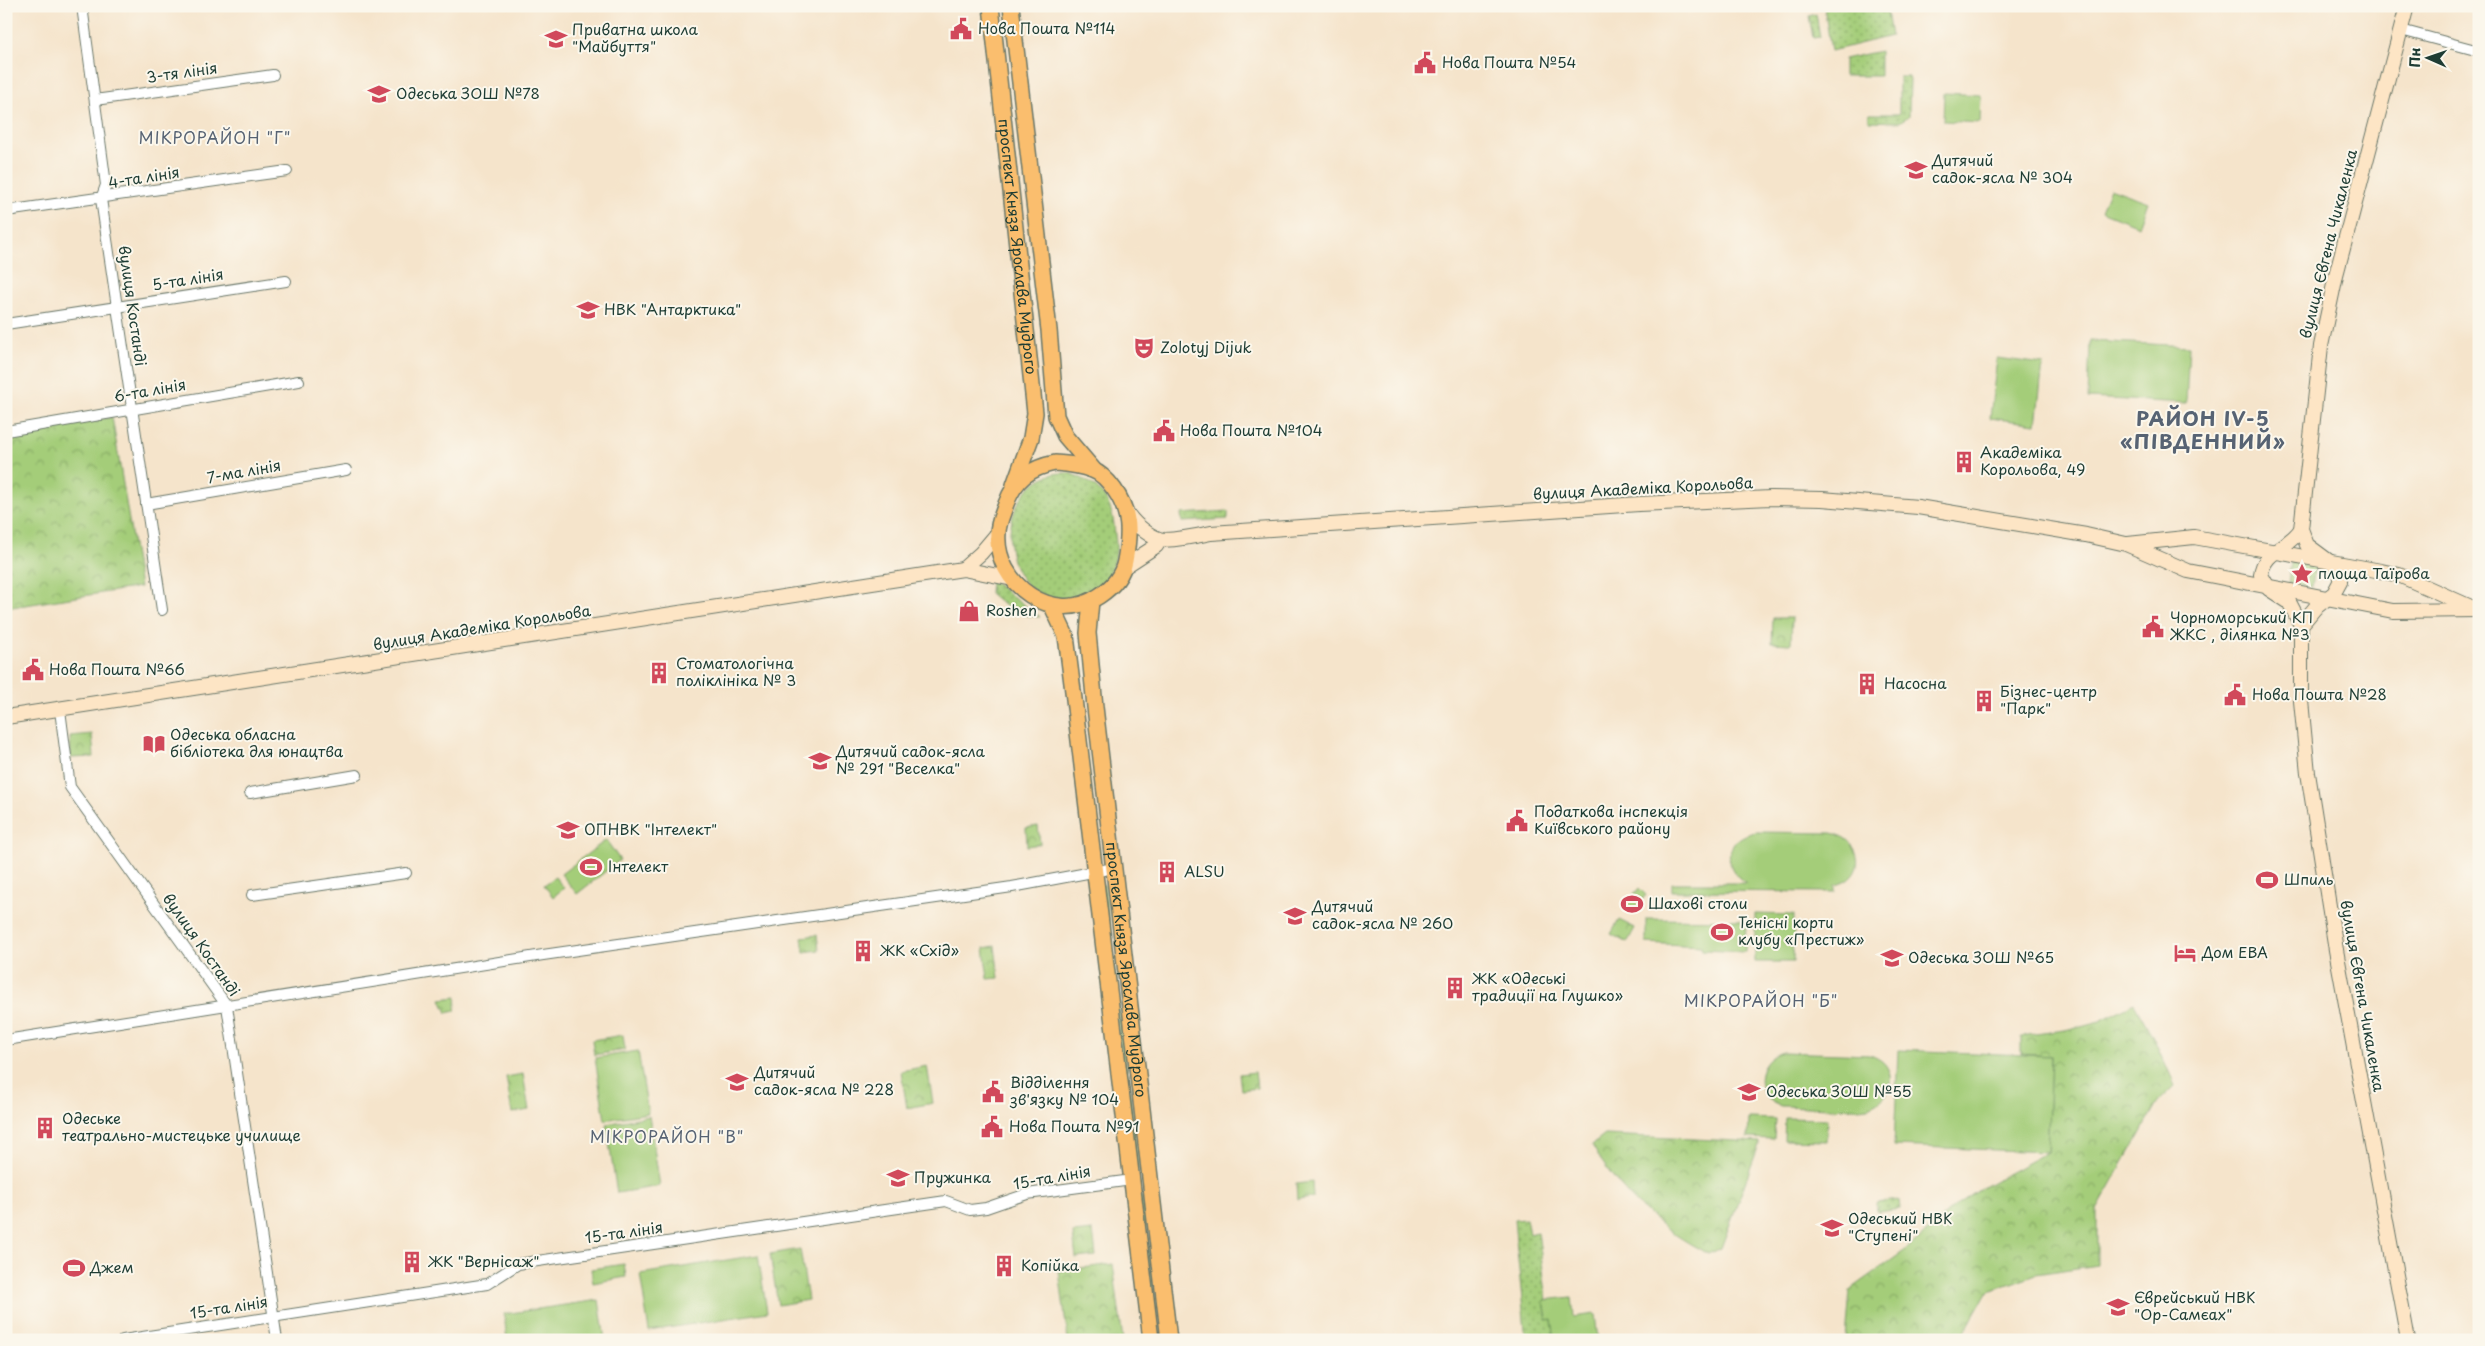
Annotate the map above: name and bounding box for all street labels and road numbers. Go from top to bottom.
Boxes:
street label: 3-тя лінія [145,55,219,88]
street label: проспект Князя Ярослава Мудрого [993,117,1044,376]
street label: вулиця Євгена Чикаленка [2293,146,2362,341]
street label: 4-та лінія [106,160,181,194]
street label: вулиця Костанді [114,244,153,367]
street label: 5-та лінія [151,262,225,295]
street label: 6-та лінія [112,372,188,407]
street label: 7-ма лінія [205,453,283,488]
street label: вулиця Академіка Корольова [1532,470,1754,505]
street label: вулиця Академіка Корольова [371,598,593,655]
street label: проспект Князя Ярослава Мудрого [1101,841,1154,1099]
street label: вулиця Костанді [158,888,246,1000]
street label: вулиця Євгена Чикаленка [2335,898,2392,1094]
street label: 15-та лінія [1011,1158,1092,1195]
street label: 15-та лінія [583,1215,664,1248]
street label: 15-та лінія [188,1289,269,1324]

